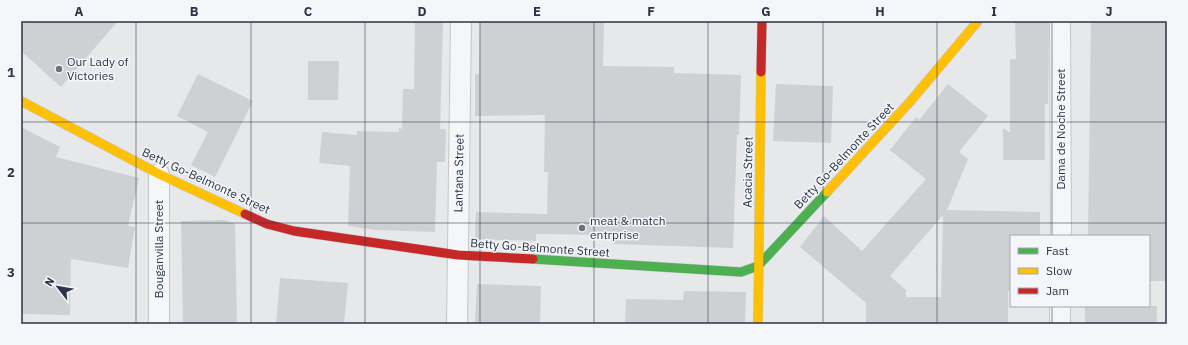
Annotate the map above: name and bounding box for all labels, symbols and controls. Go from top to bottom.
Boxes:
text: A [75,3,84,20]
text: B [190,3,199,20]
text: C [304,3,313,20]
text: D [417,3,427,20]
text: E [533,3,541,20]
text: F [647,3,655,20]
text: G [761,3,771,20]
text: H [875,3,885,20]
text: I [991,3,997,20]
text: J [1105,3,1113,20]
place label: Our Lady of Victories [67,54,128,83]
text: 1 [7,64,15,81]
marker: Our Lady of Victories [54,64,64,74]
street label: Dama de Noche Street [1053,69,1068,189]
street label: Betty Go-Belmonte Street [790,99,897,212]
street label: Lantana Street [450,133,467,213]
street label: Acacia Street [739,136,756,208]
street label: Betty Go-Belmonte Street [140,144,273,217]
text: 2 [7,164,15,181]
street label: Bouganvilla Street [151,200,166,298]
place label: meat & match entrprise [590,213,666,242]
marker: meat & match entrprise [577,223,587,233]
street label: Betty Go-Belmonte Street [470,235,610,260]
legend [1010,235,1150,307]
text: Fast [1046,243,1069,258]
text: Slow [1046,263,1072,278]
text: 3 [7,264,15,281]
north arrow [38,267,78,307]
text: N [41,275,57,289]
text: Jam [1046,283,1069,298]

